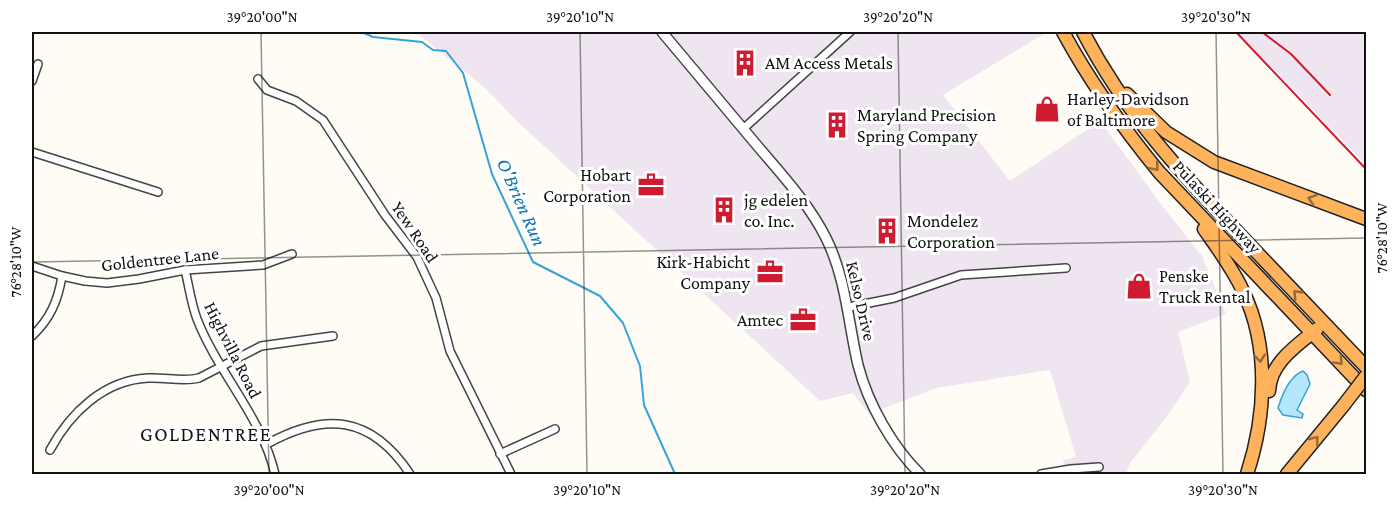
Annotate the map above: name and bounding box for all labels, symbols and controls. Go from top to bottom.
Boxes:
text: 39°20'00"N [226,9,298,25]
text: 39°20'10"N [546,9,614,25]
text: 39°20'20"N [863,9,933,25]
text: 39°20'30"N [1181,9,1251,25]
building icon: AM Access Metals [730,48,760,78]
place label: AM Access Metals [765,53,893,73]
place label: Harley-Davidson of Baltimore [1067,89,1189,130]
shop icon: Harley-Davidson of Baltimore [1032,94,1062,124]
place label: Maryland Precision Spring Company [857,105,996,146]
building icon: Maryland Precision Spring Company [822,110,852,140]
water label: O'Brien Run [493,155,551,249]
street label: Pulaski Highway [1169,156,1266,258]
one-way arrow [1148,160,1159,171]
place label: Hobart Corporation [543,165,632,206]
office icon: Hobart Corporation [636,170,666,200]
place label: jg edelen co. Inc. [743,190,808,231]
one-way arrow [1307,193,1318,206]
building icon: jg edelen co. Inc. [709,195,739,225]
street label: Yew Road [387,198,443,267]
text: 76°28'10"W [1374,202,1390,273]
place label: Mondelez Corporation [907,211,995,252]
building icon: Mondelez Corporation [872,216,902,246]
text: 76°28'10"W [8,226,24,297]
street label: Goldentree Lane [100,243,220,275]
place label: Kirk-Habicht Company [657,252,751,293]
office icon: Kirk-Habicht Company [755,257,785,287]
street label: Kelso Drive [842,259,880,343]
place label: Penske Truck Rental [1159,266,1251,307]
shop icon: Penske Truck Rental [1124,271,1154,301]
one-way arrow [1293,291,1304,301]
street label: Highvilla Road [200,298,266,402]
office icon: Amtec [788,305,818,335]
place label: Amtec [737,310,784,330]
one-way arrow [1254,353,1266,362]
one-way arrow [1332,354,1343,365]
district label: GOLDENTREE [140,423,272,445]
one-way arrow [1307,436,1318,447]
text: 39°20'00"N [233,482,305,498]
text: 39°20'10"N [553,482,621,498]
text: 39°20'20"N [870,482,940,498]
text: 39°20'30"N [1188,482,1258,498]

